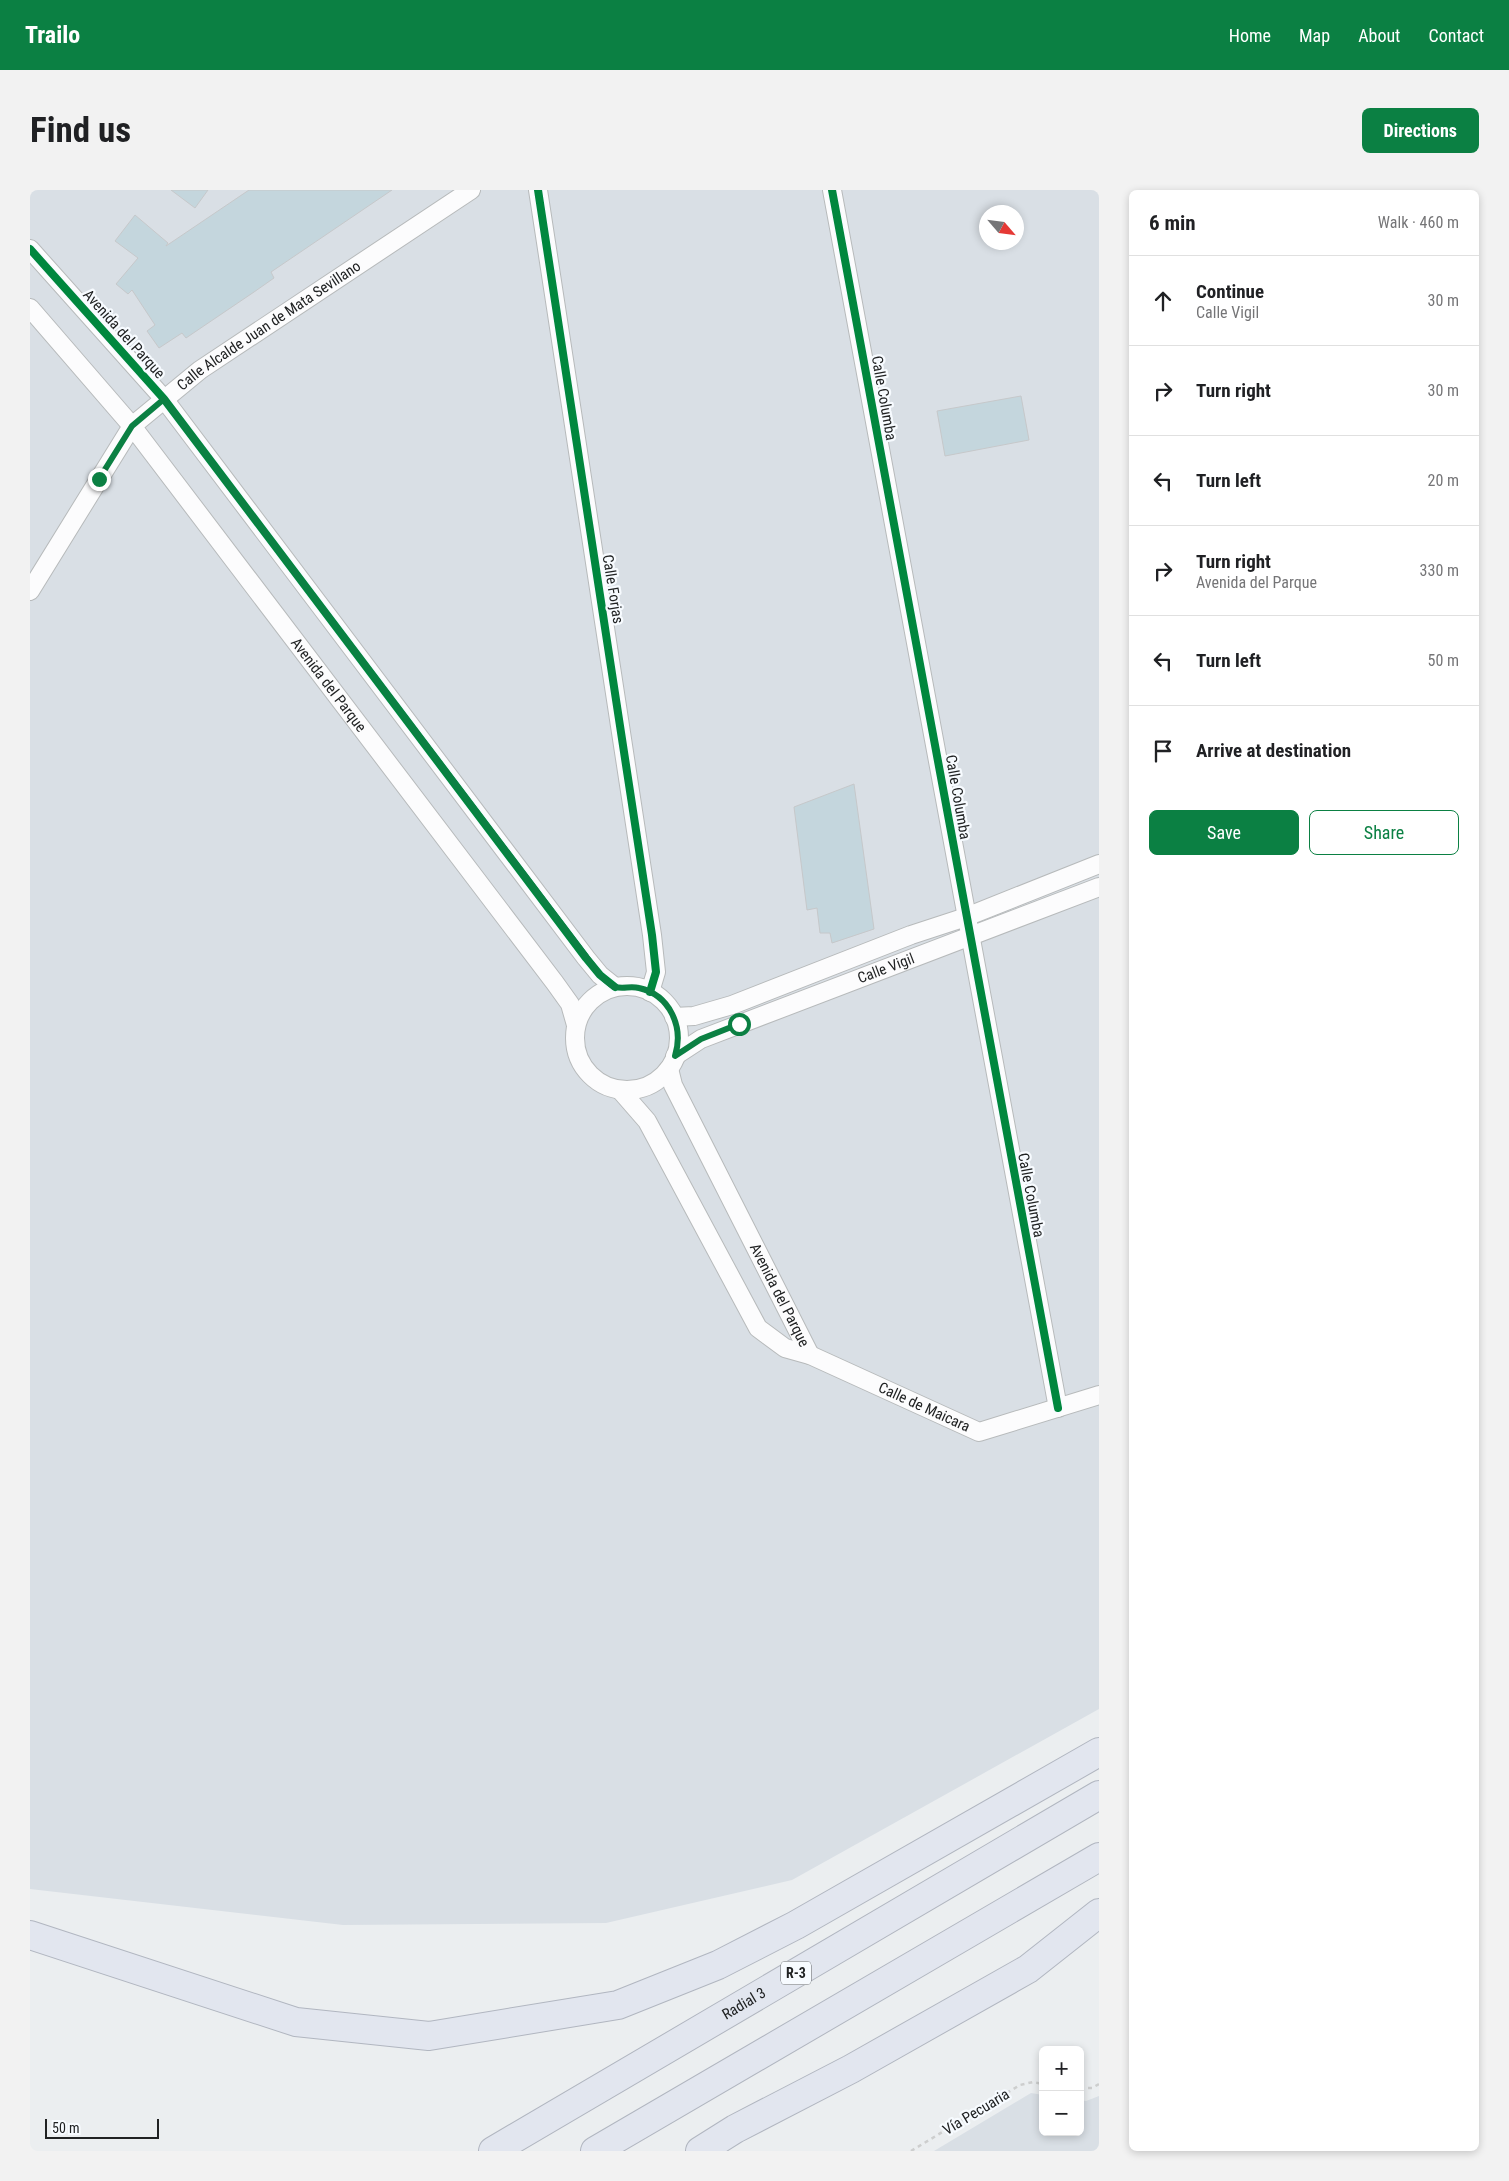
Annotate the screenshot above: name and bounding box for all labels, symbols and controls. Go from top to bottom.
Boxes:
text: Trailo [25,21,80,49]
text: Home [1229,25,1271,46]
text: Map [1299,25,1330,46]
text: About [1358,25,1400,46]
text: Contact [1428,25,1484,46]
button: Directions [1362,108,1479,153]
text: Find us [30,110,131,151]
north arrow [979,205,1024,250]
text: 6 min [1149,211,1196,235]
text: Walk · 460 m [1378,213,1459,232]
street label: Calle Alcalde Juan de Mata Sevillano [173,257,364,394]
text: Continue [1196,280,1264,303]
street label: Avenida del Parque [79,286,169,382]
icon: ahead [1149,287,1177,315]
text: 30 m [1427,291,1459,310]
text: Calle Vigil [1196,303,1259,322]
street label: Calle Columba [868,354,900,442]
icon: right [1149,377,1177,405]
text: Turn right [1196,379,1271,402]
text: 30 m [1427,381,1459,400]
icon: left [1149,467,1177,495]
route end [88,468,111,491]
text: Turn left [1196,469,1261,492]
text: 20 m [1427,471,1459,490]
text: Turn right [1196,550,1271,573]
street label: Calle Forjas [599,553,627,625]
icon: right [1149,557,1177,585]
text: 330 m [1420,561,1459,580]
text: Avenida del Parque [1196,573,1317,592]
street label: Avenida del Parque [287,634,370,735]
icon: left [1149,647,1177,675]
text: Turn left [1196,649,1261,672]
text: 50 m [1427,651,1459,670]
icon: arrive [1149,737,1177,765]
text: Arrive at destination [1196,739,1351,762]
street label: Calle Columba [942,753,974,841]
button: Save [1149,810,1299,855]
button: Share [1309,810,1459,855]
street label: Calle Vigil [855,949,917,987]
route start [728,1013,751,1036]
street label: Calle Columba [1014,1151,1048,1239]
street label: Avenida del Parque [746,1240,813,1350]
street label: Calle de Maicara [876,1378,973,1436]
road number: R-3 [781,1962,811,1985]
street label: Radial 3 [719,1984,769,2023]
map controls [1039,2046,1084,2136]
button: + [1039,2046,1084,2091]
street label: Vía Pecuaria [939,2085,1013,2139]
button: − [1039,2091,1084,2136]
scale bar [45,2116,159,2139]
text: 50 m [52,2120,80,2136]

